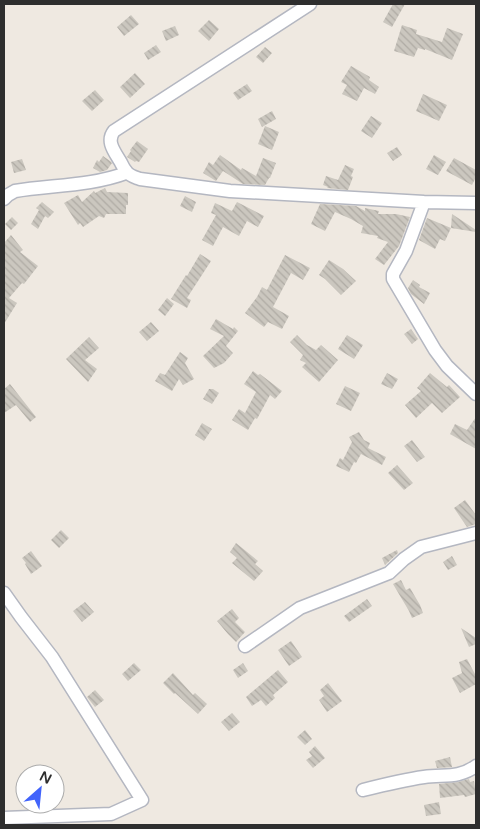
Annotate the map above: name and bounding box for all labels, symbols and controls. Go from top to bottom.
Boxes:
north arrow [15,764,65,814]
text: N [37,768,55,788]

